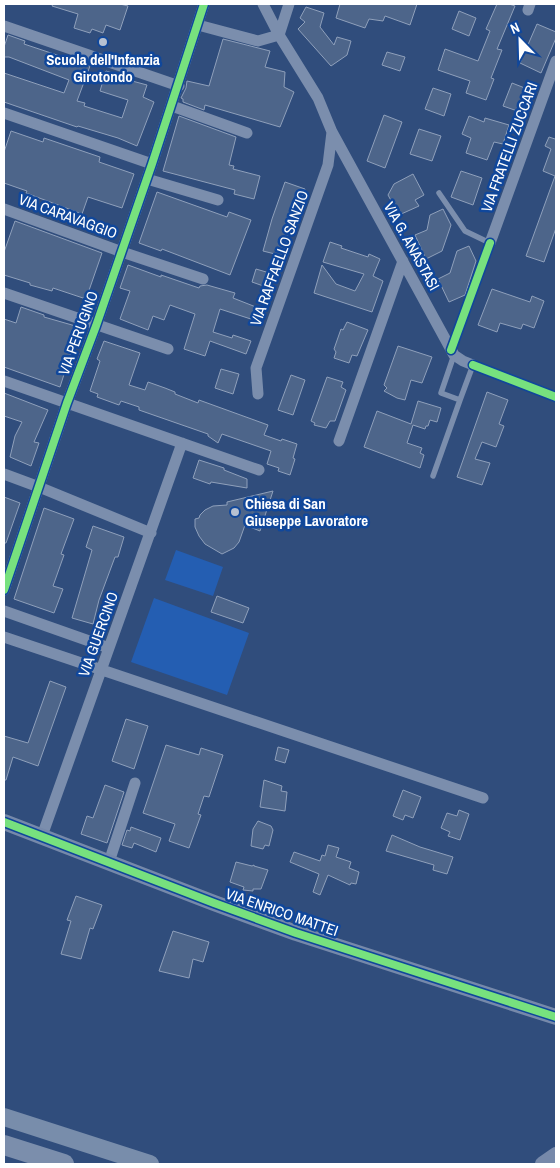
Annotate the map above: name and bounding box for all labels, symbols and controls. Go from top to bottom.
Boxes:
north arrow [495,15,545,65]
text: N [508,18,522,38]
marker: Scuola dell'Infanzia Girotondo [97,36,109,48]
place label: Scuola dell'Infanzia Girotondo [46,49,160,87]
street label: VIA FRATELLI ZUCCARI [476,79,542,215]
street label: VIA RAFFAELLO SANZIO [245,187,313,329]
street label: VIA CARAVAGGIO [16,188,120,244]
street label: VIA G. ANASTASI [379,198,445,294]
street label: VIA PERUGINO [53,288,103,378]
place label: Chiesa di San Giuseppe Lavoratore [245,493,368,531]
marker: Chiesa di San Giuseppe Lavoratore [229,506,241,518]
street label: VIA GUERCINO [73,589,123,679]
street label: VIA ENRICO MATTEI [223,883,341,941]

